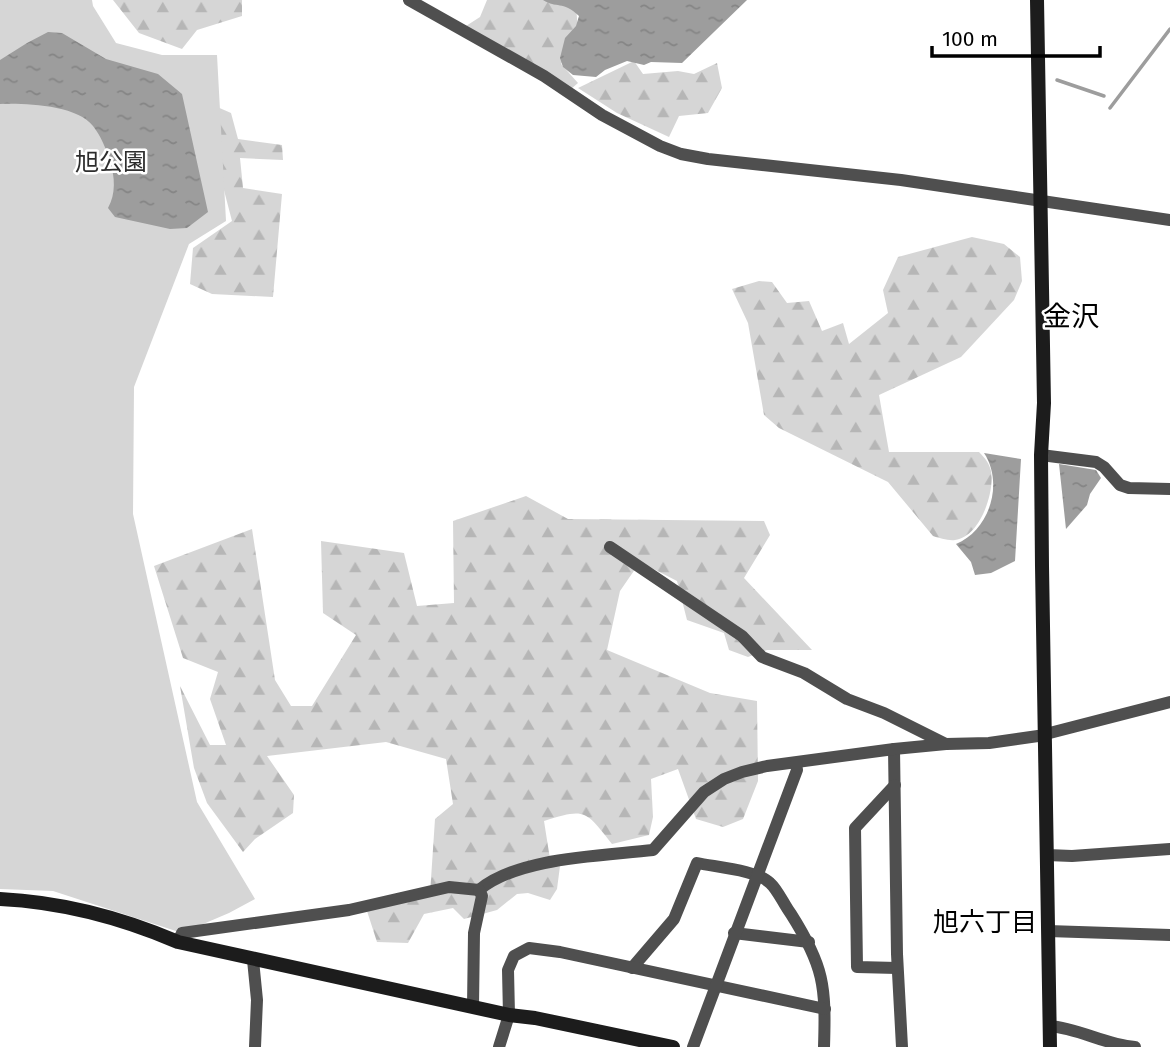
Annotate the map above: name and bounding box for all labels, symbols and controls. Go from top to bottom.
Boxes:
scale bar [932,14,1100,58]
text: 100 m [942,26,998,52]
park label: 旭公園 [75,148,147,176]
district label: 金沢 [1043,300,1099,333]
district label: 旭六丁目 [933,907,1037,938]

